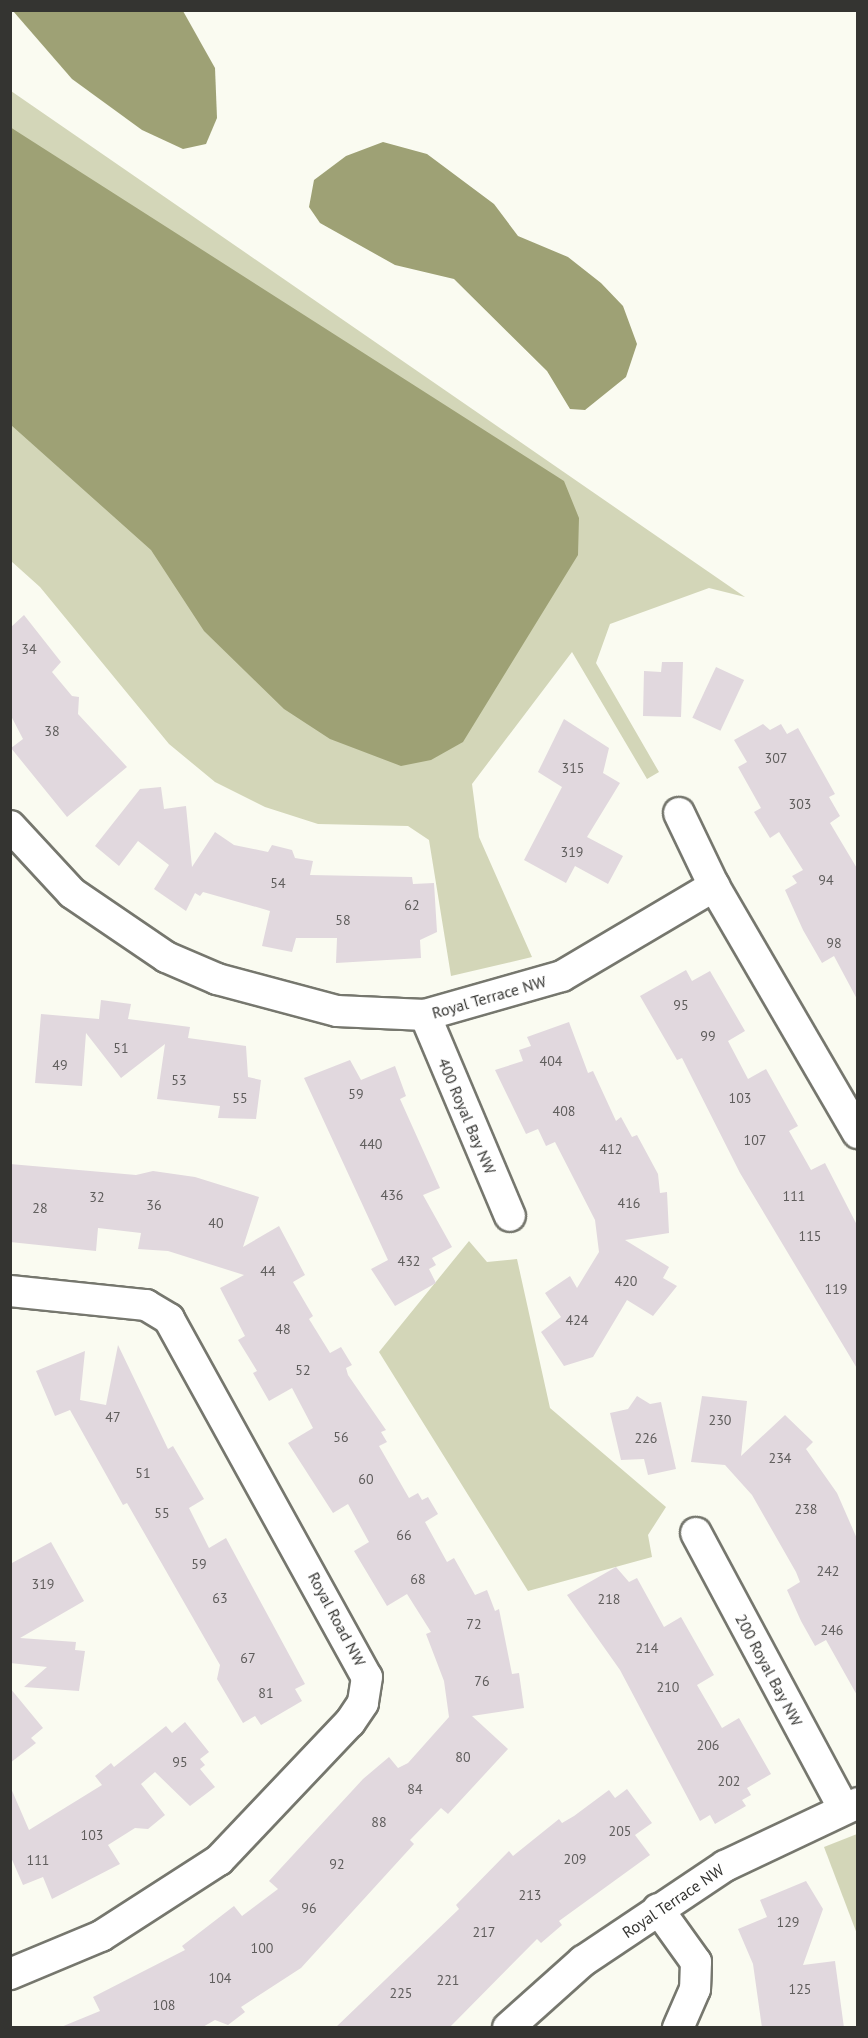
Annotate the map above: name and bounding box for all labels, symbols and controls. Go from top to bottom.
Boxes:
house number: 34 [21,641,37,657]
house number: 38 [44,723,60,739]
house number: 307 [765,750,787,766]
house number: 315 [562,760,584,776]
house number: 303 [789,796,811,812]
house number: 319 [561,844,583,860]
house number: 94 [818,872,834,888]
house number: 54 [270,875,286,891]
house number: 62 [404,897,420,913]
house number: 58 [335,912,351,928]
house number: 98 [826,935,842,951]
street label: Royal Terrace NW [429,971,549,1023]
house number: 95 [673,997,689,1013]
house number: 99 [700,1028,716,1044]
house number: 51 [113,1040,129,1056]
house number: 404 [540,1053,562,1069]
street label: 400 Royal Bay NW [434,1055,500,1177]
house number: 49 [52,1057,68,1073]
house number: 53 [171,1072,187,1088]
house number: 59 [348,1086,364,1102]
house number: 55 [232,1090,248,1106]
house number: 103 [729,1090,751,1106]
house number: 408 [553,1103,575,1119]
house number: 107 [744,1132,766,1148]
house number: 440 [360,1136,382,1152]
house number: 412 [600,1141,622,1157]
house number: 436 [381,1187,403,1203]
house number: 111 [783,1188,805,1204]
house number: 32 [89,1189,105,1205]
house number: 416 [618,1195,640,1211]
house number: 36 [146,1197,162,1213]
house number: 28 [32,1200,48,1216]
house number: 40 [208,1215,224,1231]
house number: 115 [799,1228,821,1244]
house number: 432 [398,1253,420,1269]
house number: 44 [260,1263,276,1279]
house number: 420 [615,1273,637,1289]
house number: 119 [825,1281,847,1297]
house number: 424 [566,1312,588,1328]
house number: 48 [275,1321,291,1337]
house number: 52 [295,1362,311,1378]
house number: 47 [105,1409,121,1425]
house number: 230 [709,1412,731,1428]
house number: 56 [333,1429,349,1445]
house number: 226 [635,1430,657,1446]
house number: 234 [769,1450,791,1466]
house number: 51 [135,1465,151,1481]
house number: 60 [358,1471,374,1487]
house number: 238 [795,1501,817,1517]
house number: 55 [154,1505,170,1521]
house number: 66 [396,1527,412,1543]
house number: 59 [191,1556,207,1572]
house number: 242 [817,1563,839,1579]
street label: Royal Road NW [304,1569,370,1669]
house number: 68 [410,1571,426,1587]
house number: 319 [32,1576,54,1592]
house number: 63 [212,1590,228,1606]
house number: 218 [598,1591,620,1607]
street label: 200 Royal Bay NW [731,1610,807,1730]
house number: 72 [466,1616,482,1632]
house number: 246 [821,1622,843,1638]
house number: 214 [636,1640,658,1656]
house number: 67 [240,1650,256,1666]
house number: 76 [474,1673,490,1689]
house number: 210 [657,1679,679,1695]
house number: 81 [258,1685,274,1701]
house number: 206 [697,1737,719,1753]
house number: 80 [455,1749,471,1765]
house number: 95 [172,1754,188,1770]
house number: 202 [718,1773,740,1789]
house number: 84 [407,1781,423,1797]
house number: 88 [371,1814,387,1830]
house number: 205 [609,1823,631,1839]
house number: 103 [81,1827,103,1843]
house number: 209 [564,1851,586,1867]
house number: 111 [27,1852,49,1868]
house number: 92 [329,1856,345,1872]
street label: Royal Terrace NW [619,1860,727,1942]
house number: 213 [519,1887,541,1903]
house number: 96 [301,1900,317,1916]
house number: 129 [777,1914,799,1930]
house number: 217 [473,1924,495,1940]
house number: 100 [251,1940,273,1956]
house number: 104 [209,1970,231,1986]
house number: 221 [437,1972,459,1988]
house number: 125 [789,1981,811,1997]
house number: 225 [390,1985,412,2001]
house number: 108 [153,1997,175,2013]

